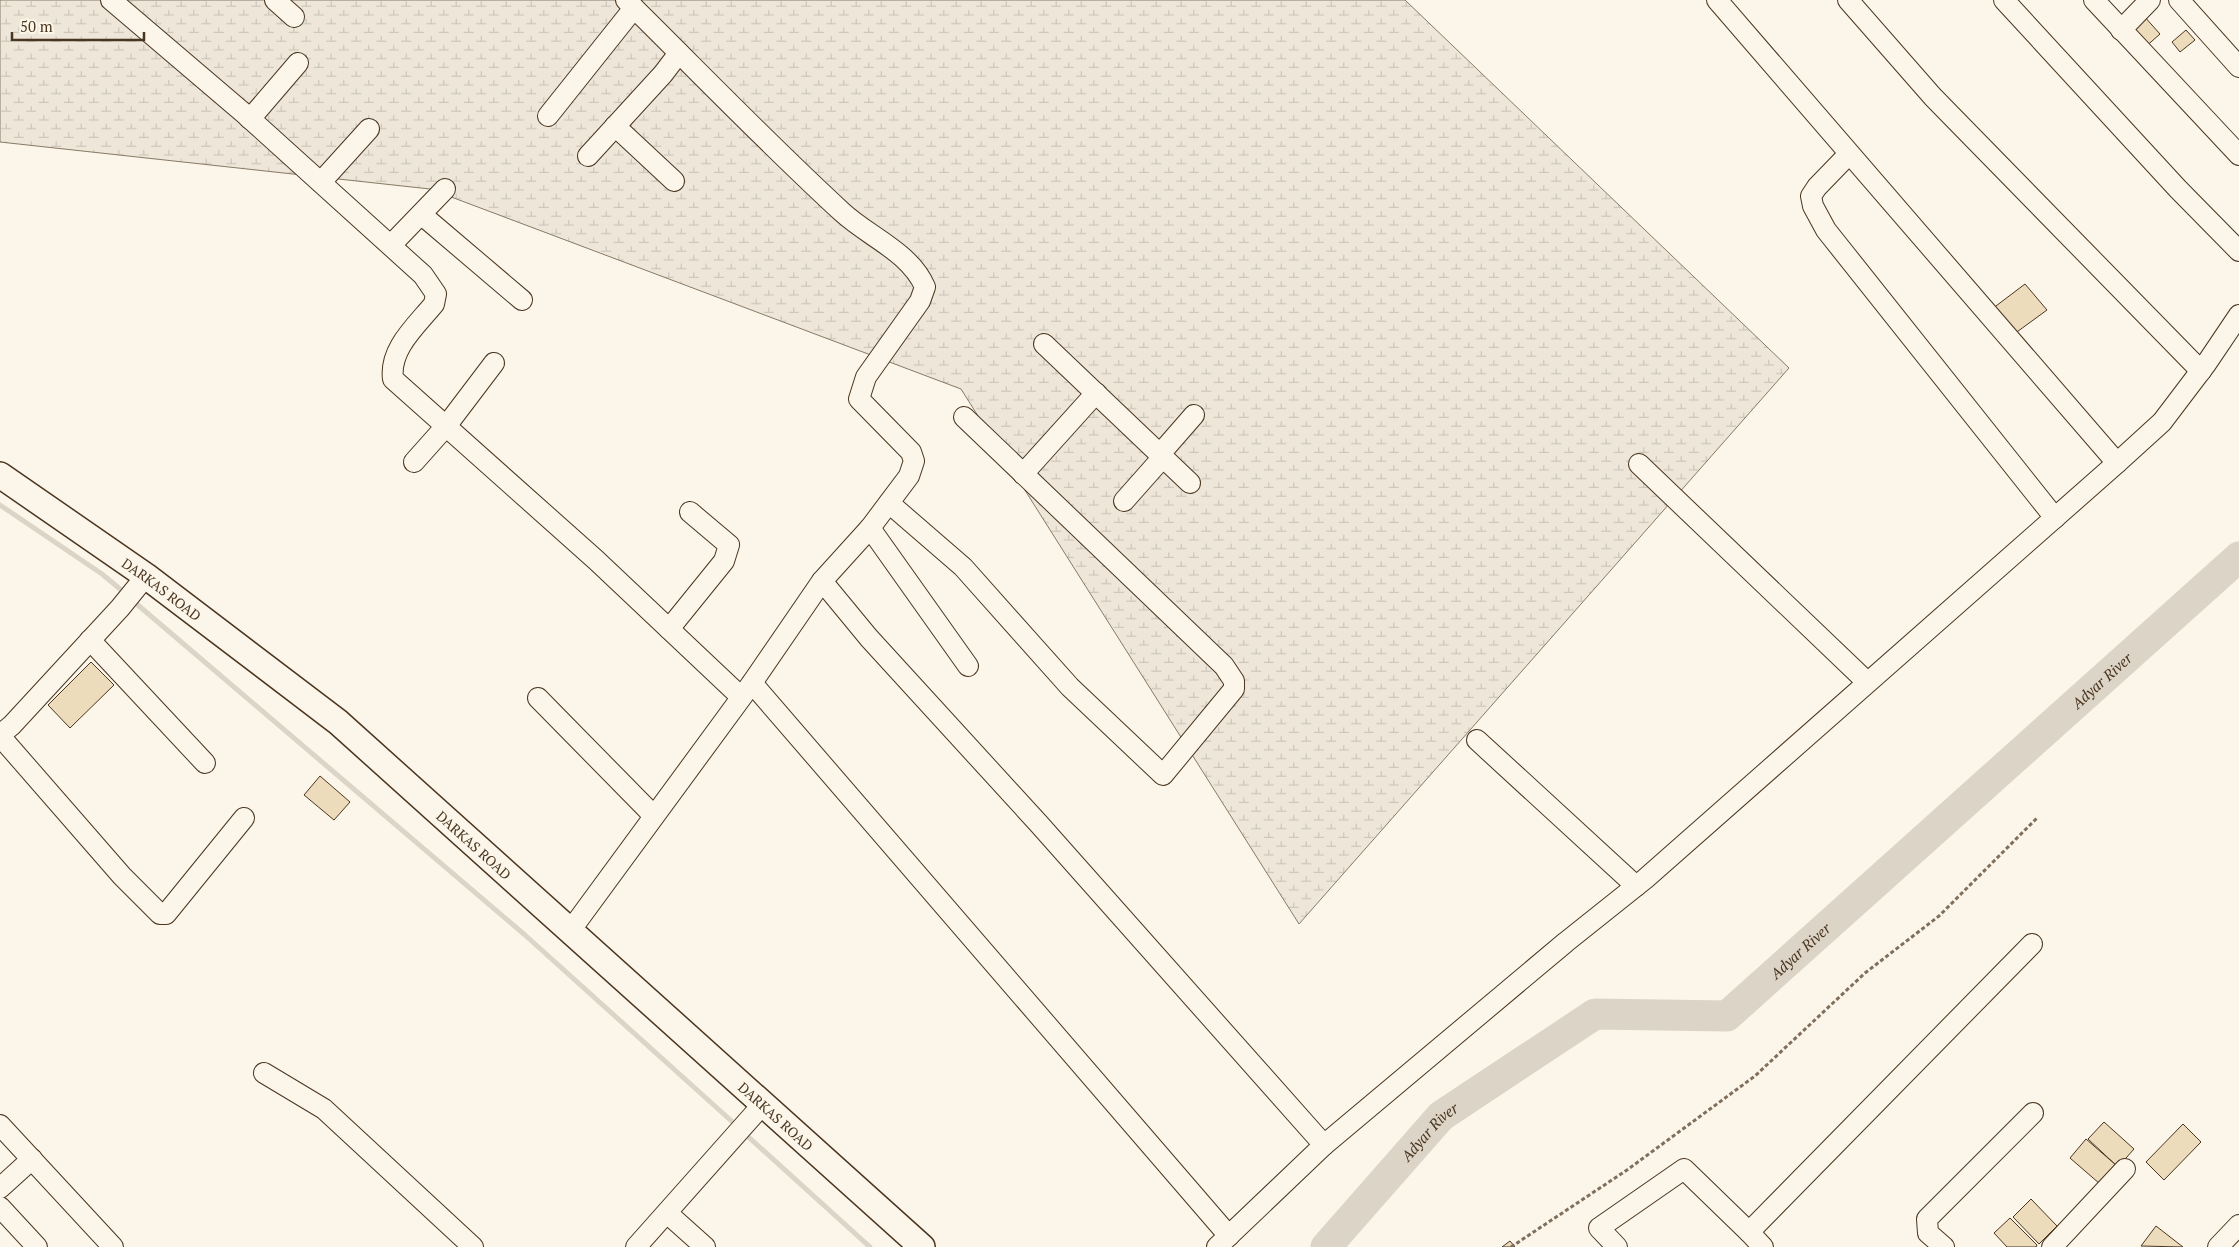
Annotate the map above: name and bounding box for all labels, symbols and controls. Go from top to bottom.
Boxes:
scale bar [12,10,145,42]
text: 50 m [20,16,53,36]
street label: DARKAS ROAD [119,553,206,625]
water label: Adyar River [2066,647,2137,713]
street label: DARKAS ROAD [433,806,516,883]
water label: Adyar River [1765,917,1835,984]
street label: DARKAS ROAD [735,1077,818,1155]
water label: Adyar River [1395,1097,1463,1166]

